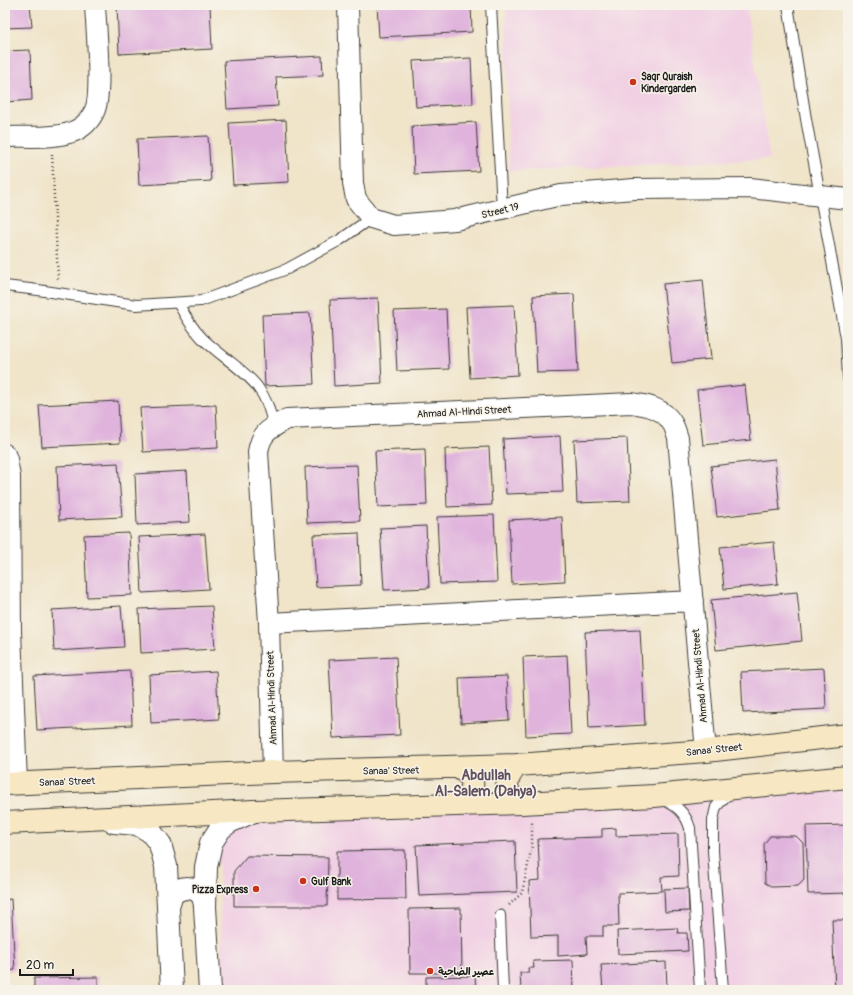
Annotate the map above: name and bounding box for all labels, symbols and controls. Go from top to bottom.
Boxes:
place label: Saqr Quraish Kindergarden [641,71,697,95]
marker: Saqr Quraish Kindergarden [628,77,638,87]
street label: Street 19 [480,201,520,221]
street label: Ahmad Al-Hindi Street [417,403,513,420]
street label: Ahmad Al-Hindi Street [690,627,710,724]
street label: Ahmad Al-Hindi Street [264,650,280,745]
street label: Sanaa' Street [685,741,744,759]
street label: Sanaa' Street [363,764,420,777]
district label: Abdullah Al-Salem (Dahya) [435,767,537,800]
street label: Sanaa' Street [39,775,96,789]
marker: Gulf Bank [298,876,308,886]
place label: Gulf Bank [311,876,352,888]
place label: Pizza Express [192,884,249,896]
marker: Pizza Express [251,884,261,894]
scale bar [20,951,73,977]
text: 20 m [26,958,55,973]
marker: عصير الضاحية [425,966,435,976]
place label: عصير الضاحية [438,966,495,978]

